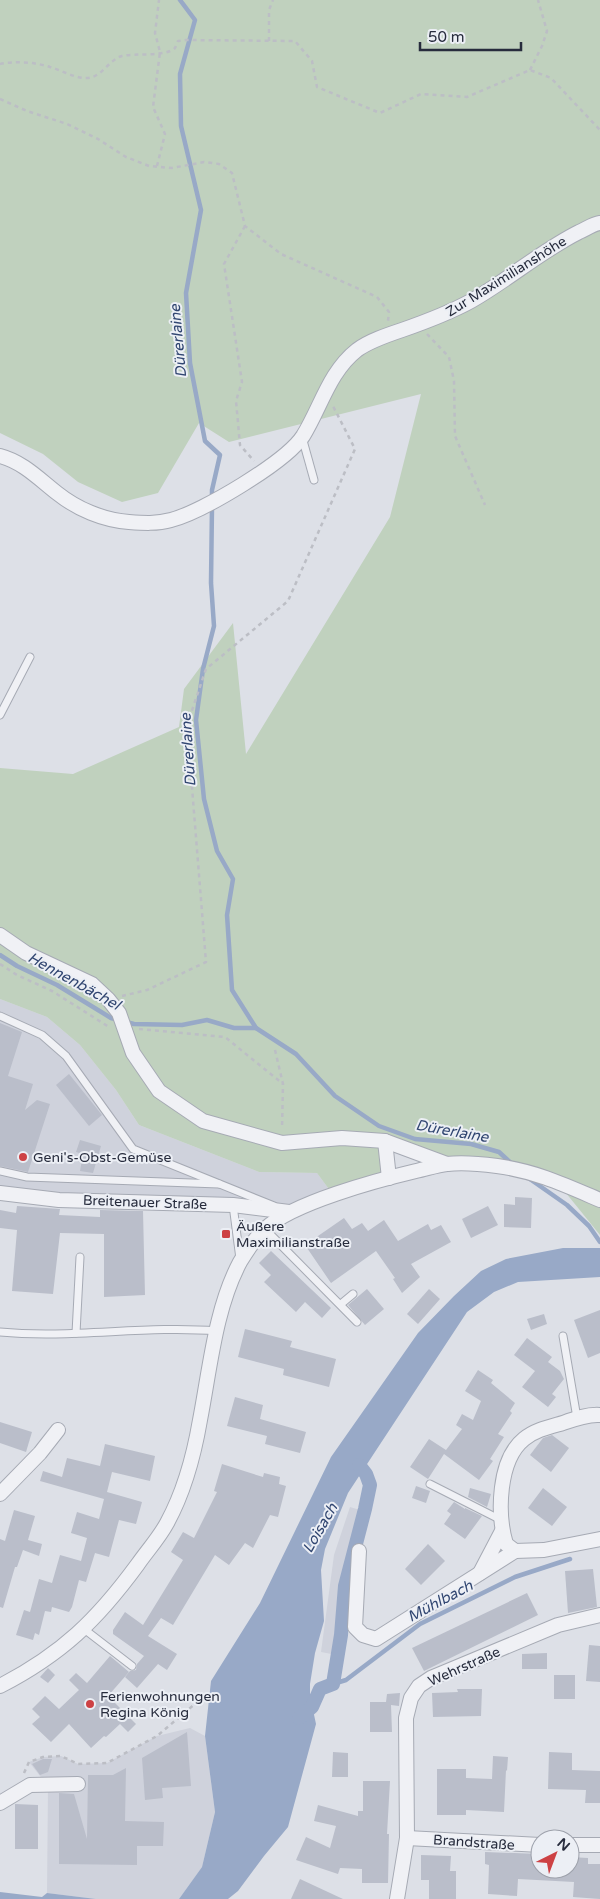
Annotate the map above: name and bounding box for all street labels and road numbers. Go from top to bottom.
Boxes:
street label: Zur Maximilianshöhe [443,232,570,320]
street label: Breitenauer Straße [82,1192,208,1213]
street label: Wehrstraße [426,1643,503,1690]
street label: Brandstraße [433,1831,515,1854]

